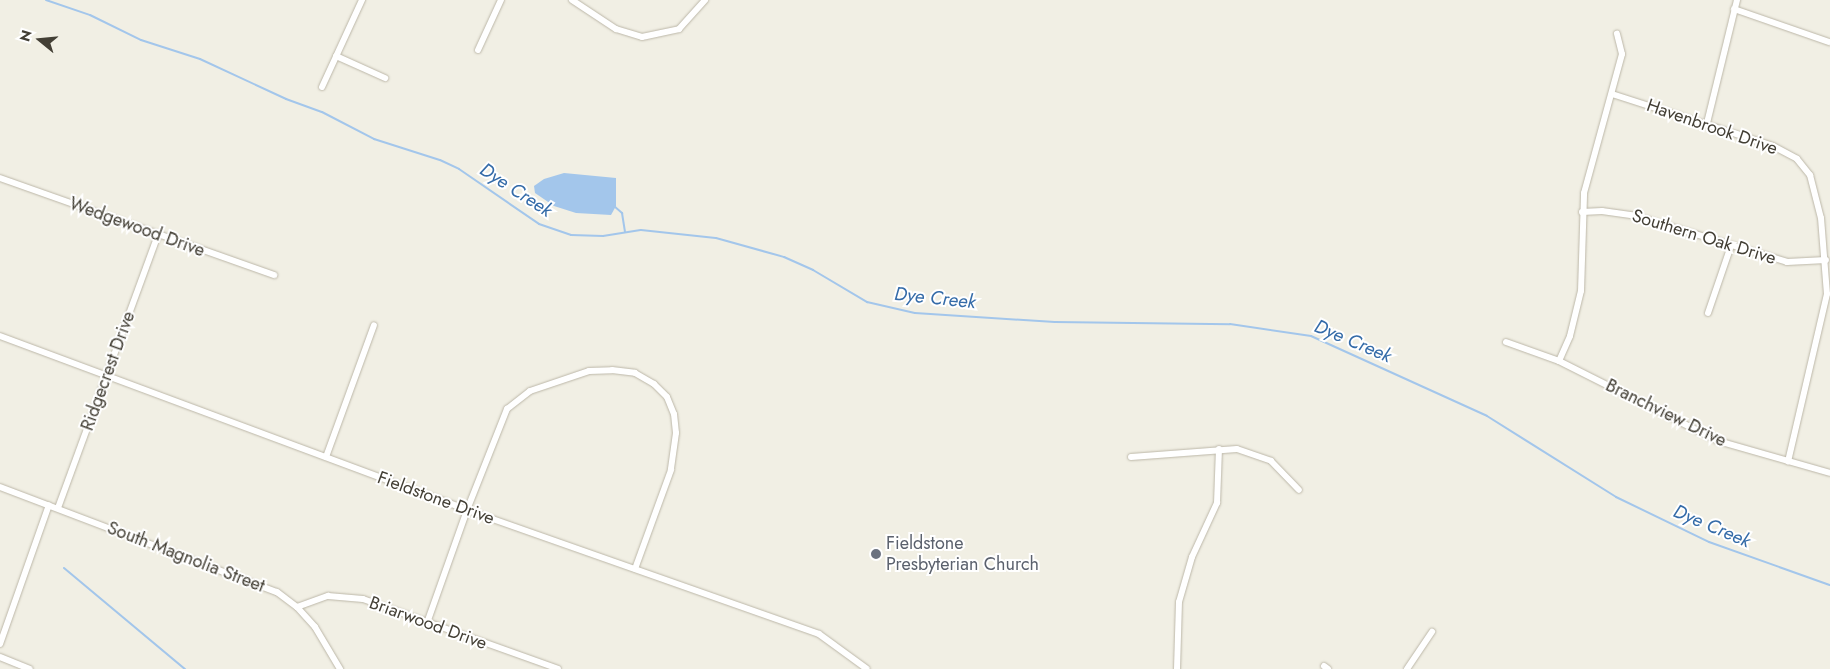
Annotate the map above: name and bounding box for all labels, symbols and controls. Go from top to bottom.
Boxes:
north arrow [15,15,65,65]
text: N [14,27,37,44]
street label: Havenbrook Drive [1644,94,1780,160]
water label: Dye Creek [476,158,556,222]
street label: Wedgewood Drive [66,192,208,262]
street label: Southern Oak Drive [1629,205,1779,269]
water label: Dye Creek [893,282,977,314]
street label: Ridgecrest Drive [76,308,140,434]
water label: Dye Creek [1311,315,1395,367]
street label: Branchview Drive [1602,374,1730,452]
street label: Fieldstone Drive [375,467,497,529]
water label: Dye Creek [1670,500,1754,552]
street label: South Magnolia Street [104,517,268,597]
place label: Fieldstone Presbyterian Church [886,533,1039,576]
marker: Fieldstone Presbyterian Church [870,548,882,560]
street label: Briarwood Drive [366,592,490,654]

